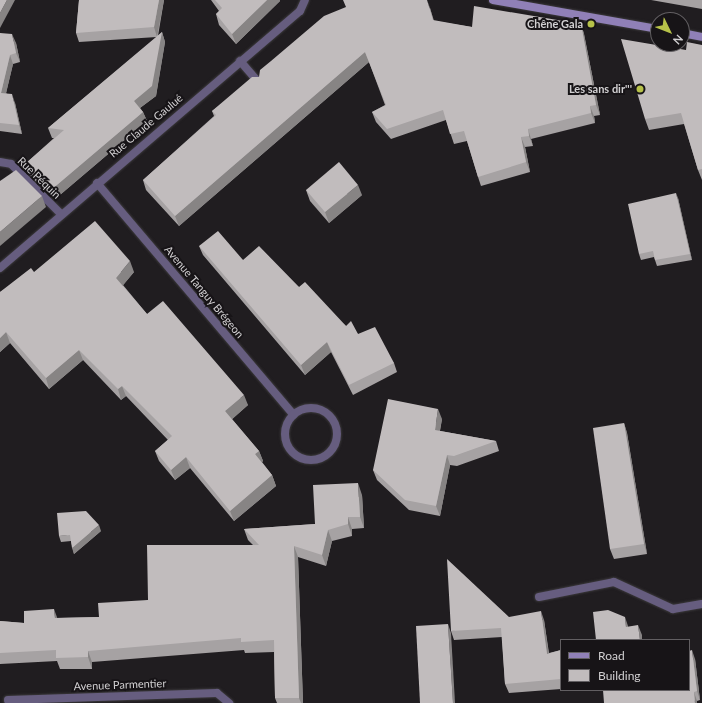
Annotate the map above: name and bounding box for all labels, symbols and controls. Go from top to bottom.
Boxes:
north arrow [650,12,690,52]
place label: Chêne Gala [527,17,583,31]
marker: Chêne Gala [586,19,596,29]
text: N [671,32,686,47]
place label: Les sans dir''' [569,82,632,96]
marker: Les sans dir''' [635,84,645,94]
street label: Rue Claude Gaulué [107,91,185,161]
street label: Rue Péquin [15,154,63,202]
street label: Avenue Tanguy Brégeon [161,243,247,341]
legend [560,639,690,691]
text: Road [598,648,625,663]
text: Building [598,668,641,683]
street label: Avenue Parmentier [73,677,167,693]

